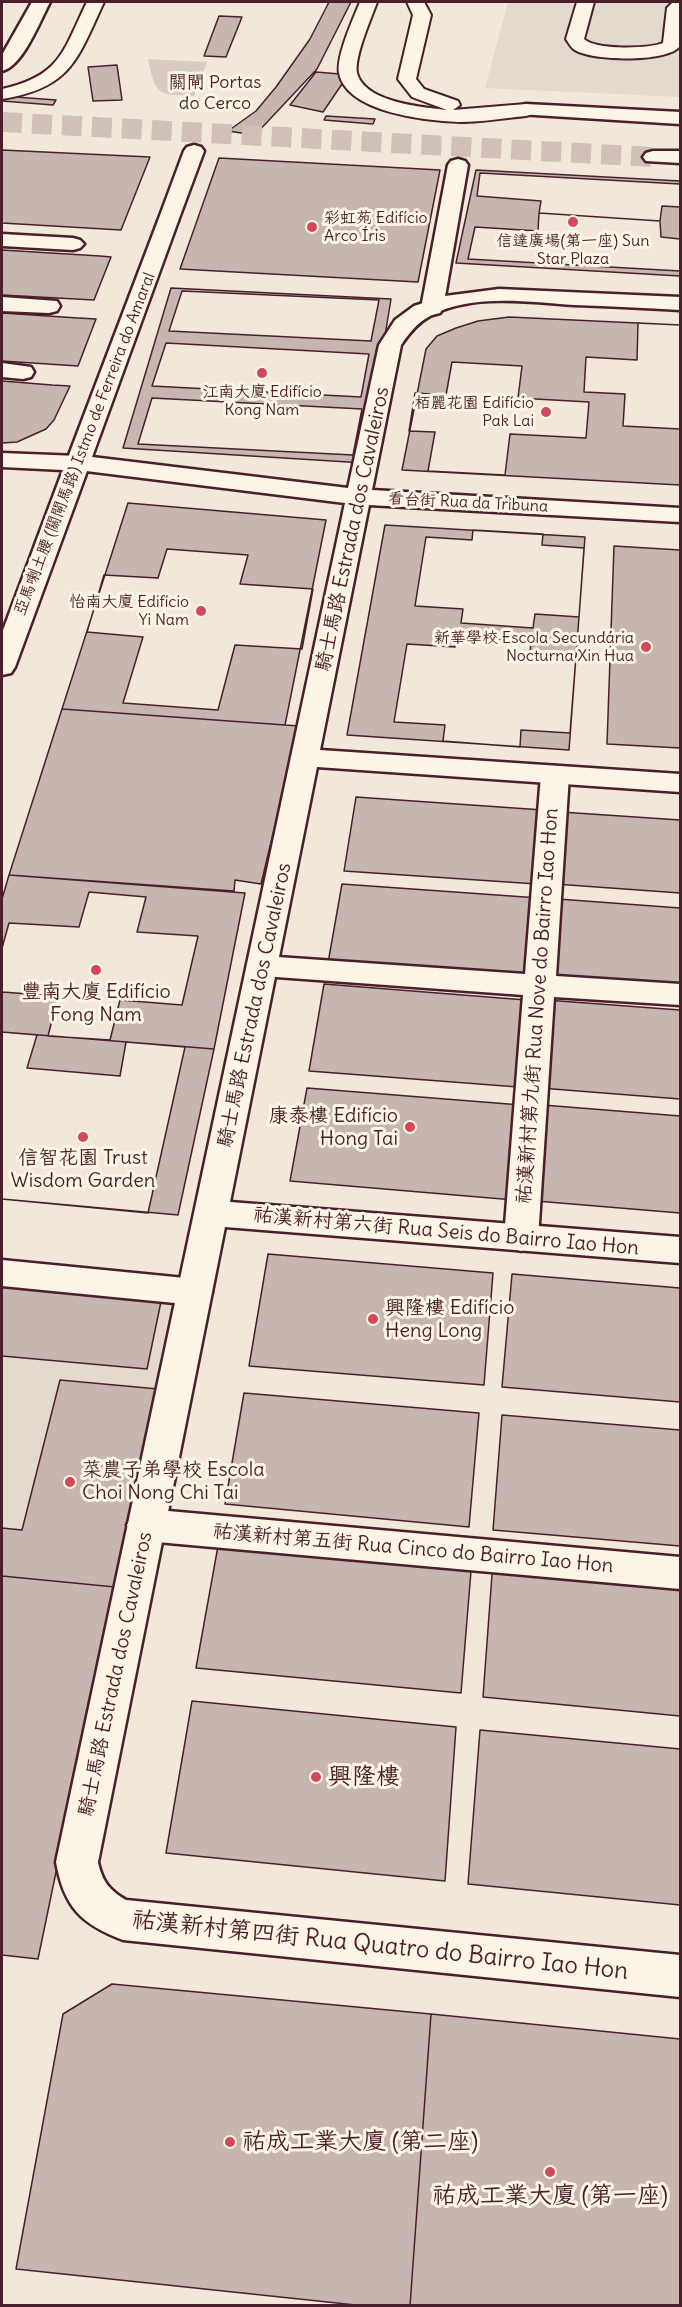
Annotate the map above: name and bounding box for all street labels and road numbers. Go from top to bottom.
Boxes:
street label: 亞馬喇土腰 (關閘馬路) Istmo de Ferreira do Amaral [11,270,159,618]
street label: 騎士馬路 Estrada dos Cavaleiros [311,385,395,673]
street label: 看台街 Rua da Tribuna [387,489,549,517]
street label: 祐漢新村第九街 Rua Nove do Bairro Iao Hon [512,807,564,1205]
street label: 騎士馬路 Estrada dos Cavaleiros [213,861,297,1149]
street label: 祐漢新村第六街 Rua Seis do Bairro Iao Hon [252,1203,640,1261]
street label: 祐漢新村第五街 Rua Cinco do Bairro Iao Hon [212,1520,614,1578]
street label: 騎士馬路 Estrada dos Cavaleiros [74,1530,158,1818]
street label: 祐漢新村第四街 Rua Quatro do Bairro Iao Hon [130,1906,630,1986]

